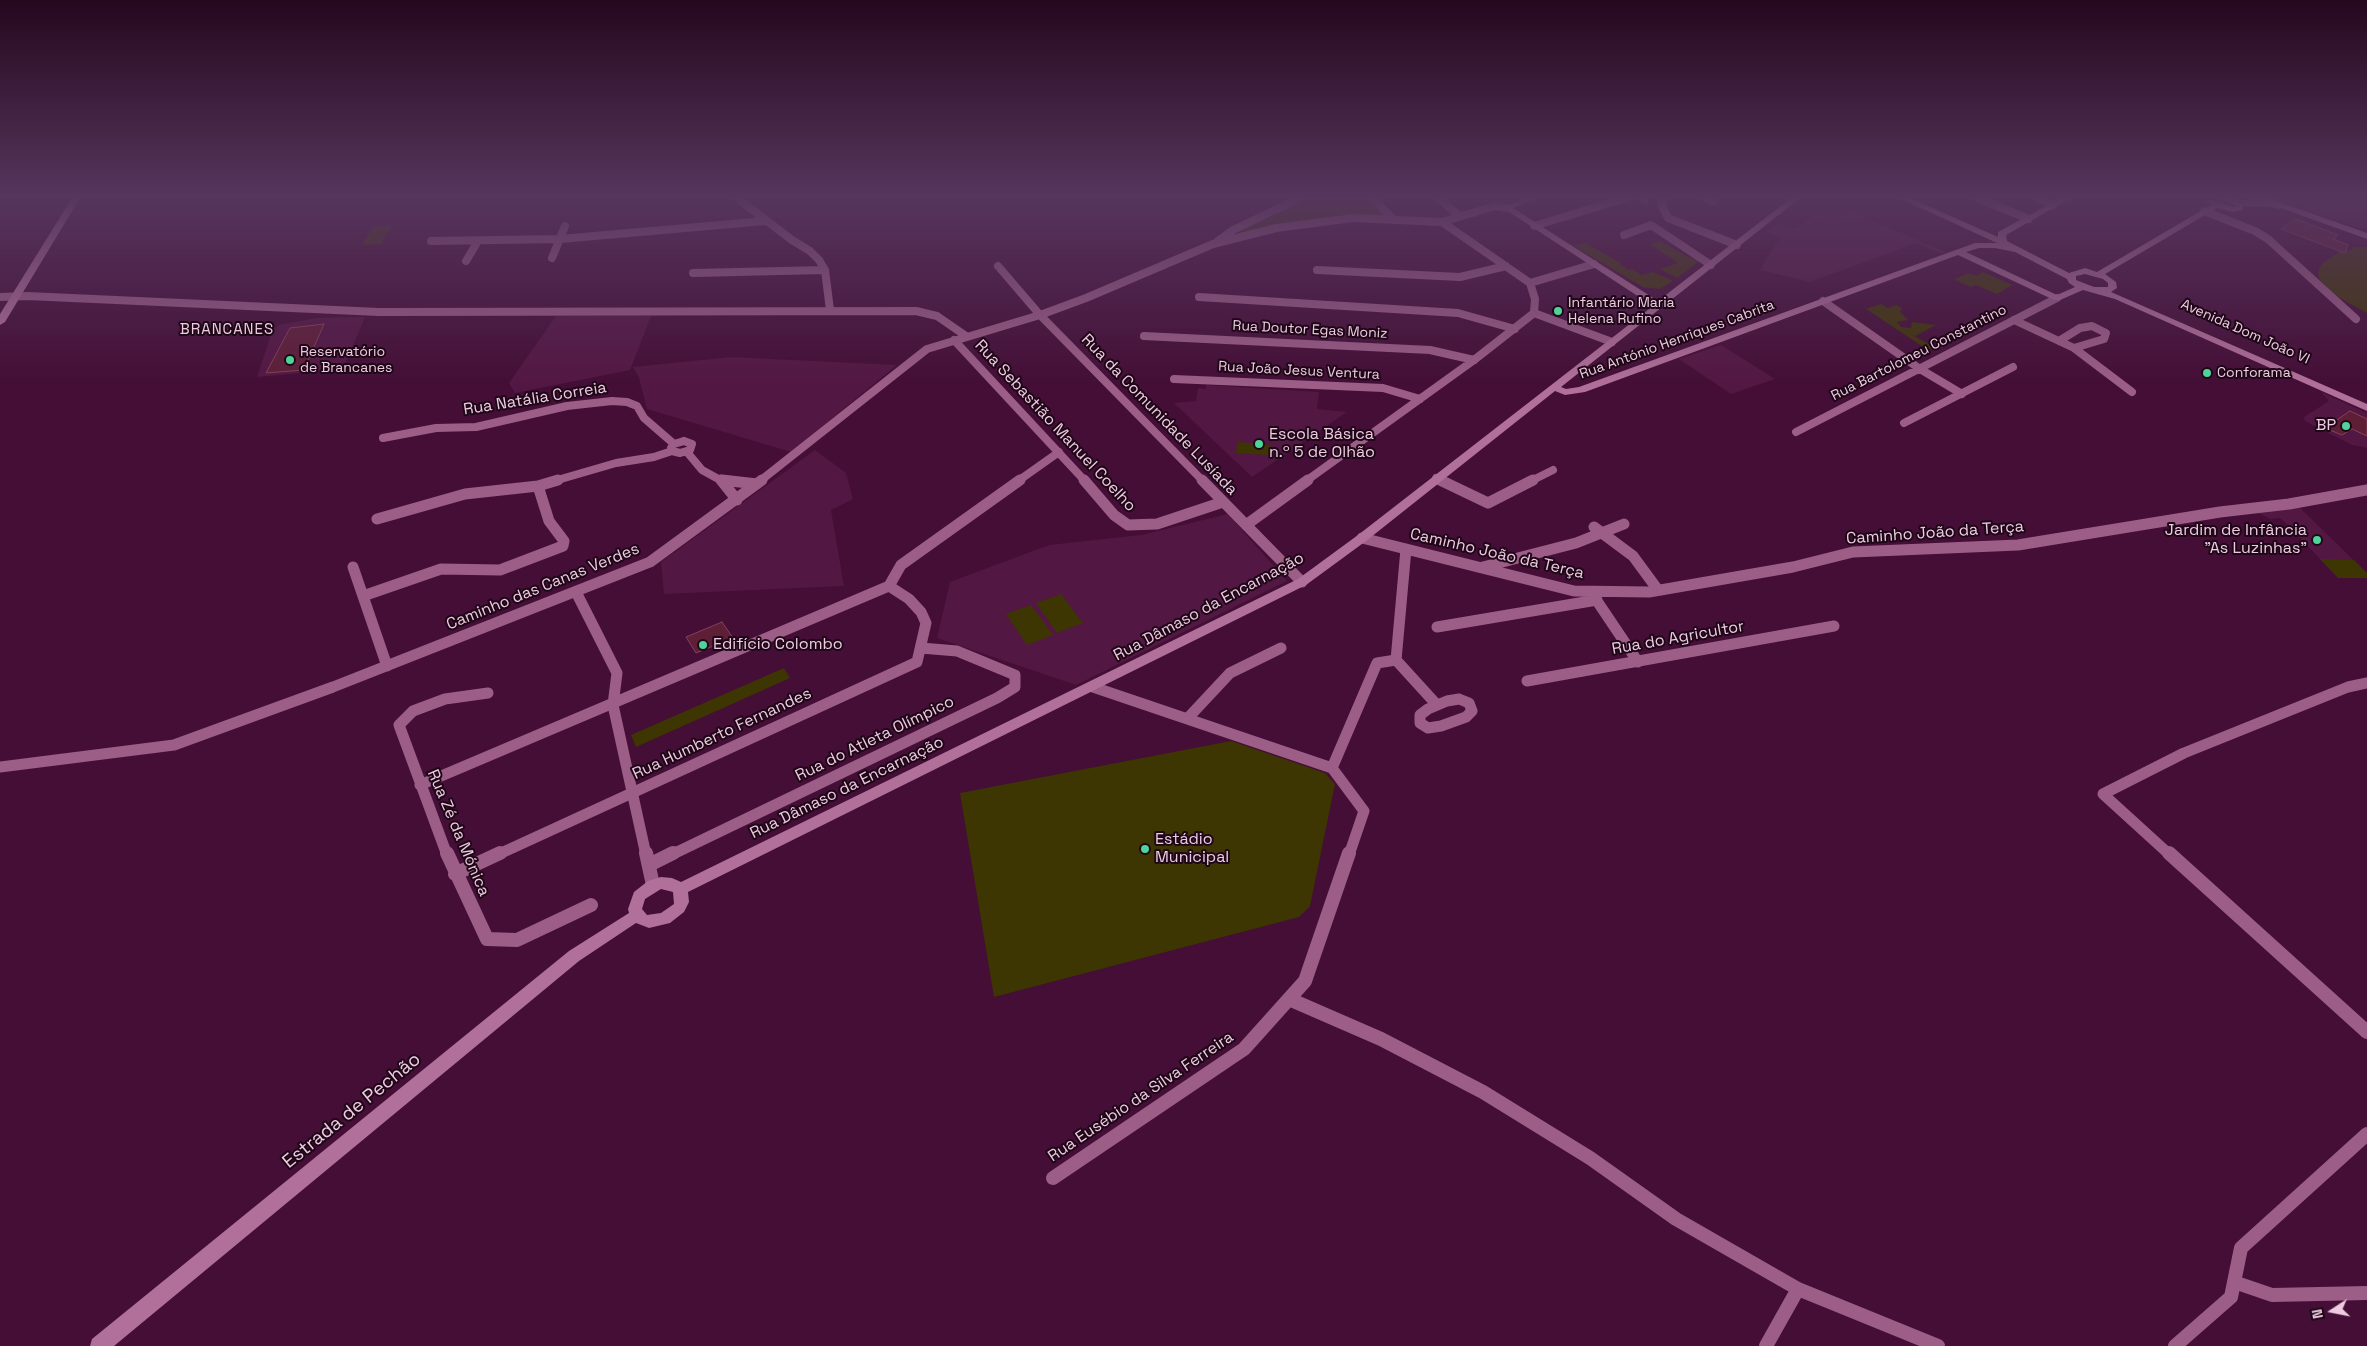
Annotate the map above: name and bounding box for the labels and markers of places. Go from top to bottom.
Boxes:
place label: Infantário Maria Helena Rufino [1568,295,1675,328]
marker: Infantário Maria Helena Rufino [1552,305,1564,317]
place label: Reservatório de Brancanes [300,344,392,377]
marker: Reservatório de Brancanes [284,354,296,366]
place label: Conforama [2217,365,2291,381]
marker: Conforama [2201,367,2213,379]
place label: BP [2316,416,2336,436]
marker: BP [2340,420,2352,432]
place label: Escola Básica n.º 5 de Olhão [1269,425,1375,463]
marker: Escola Básica n.º 5 de Olhão [1253,438,1265,450]
place label: Jardim de Infância "As Luzinhas" [2165,521,2307,559]
marker: Jardim de Infância "As Luzinhas" [2311,534,2323,546]
place label: Edifício Colombo [713,635,843,655]
marker: Edifício Colombo [697,639,709,651]
place label: Estádio Municipal [1155,830,1229,868]
marker: Estádio Municipal [1139,843,1151,855]

